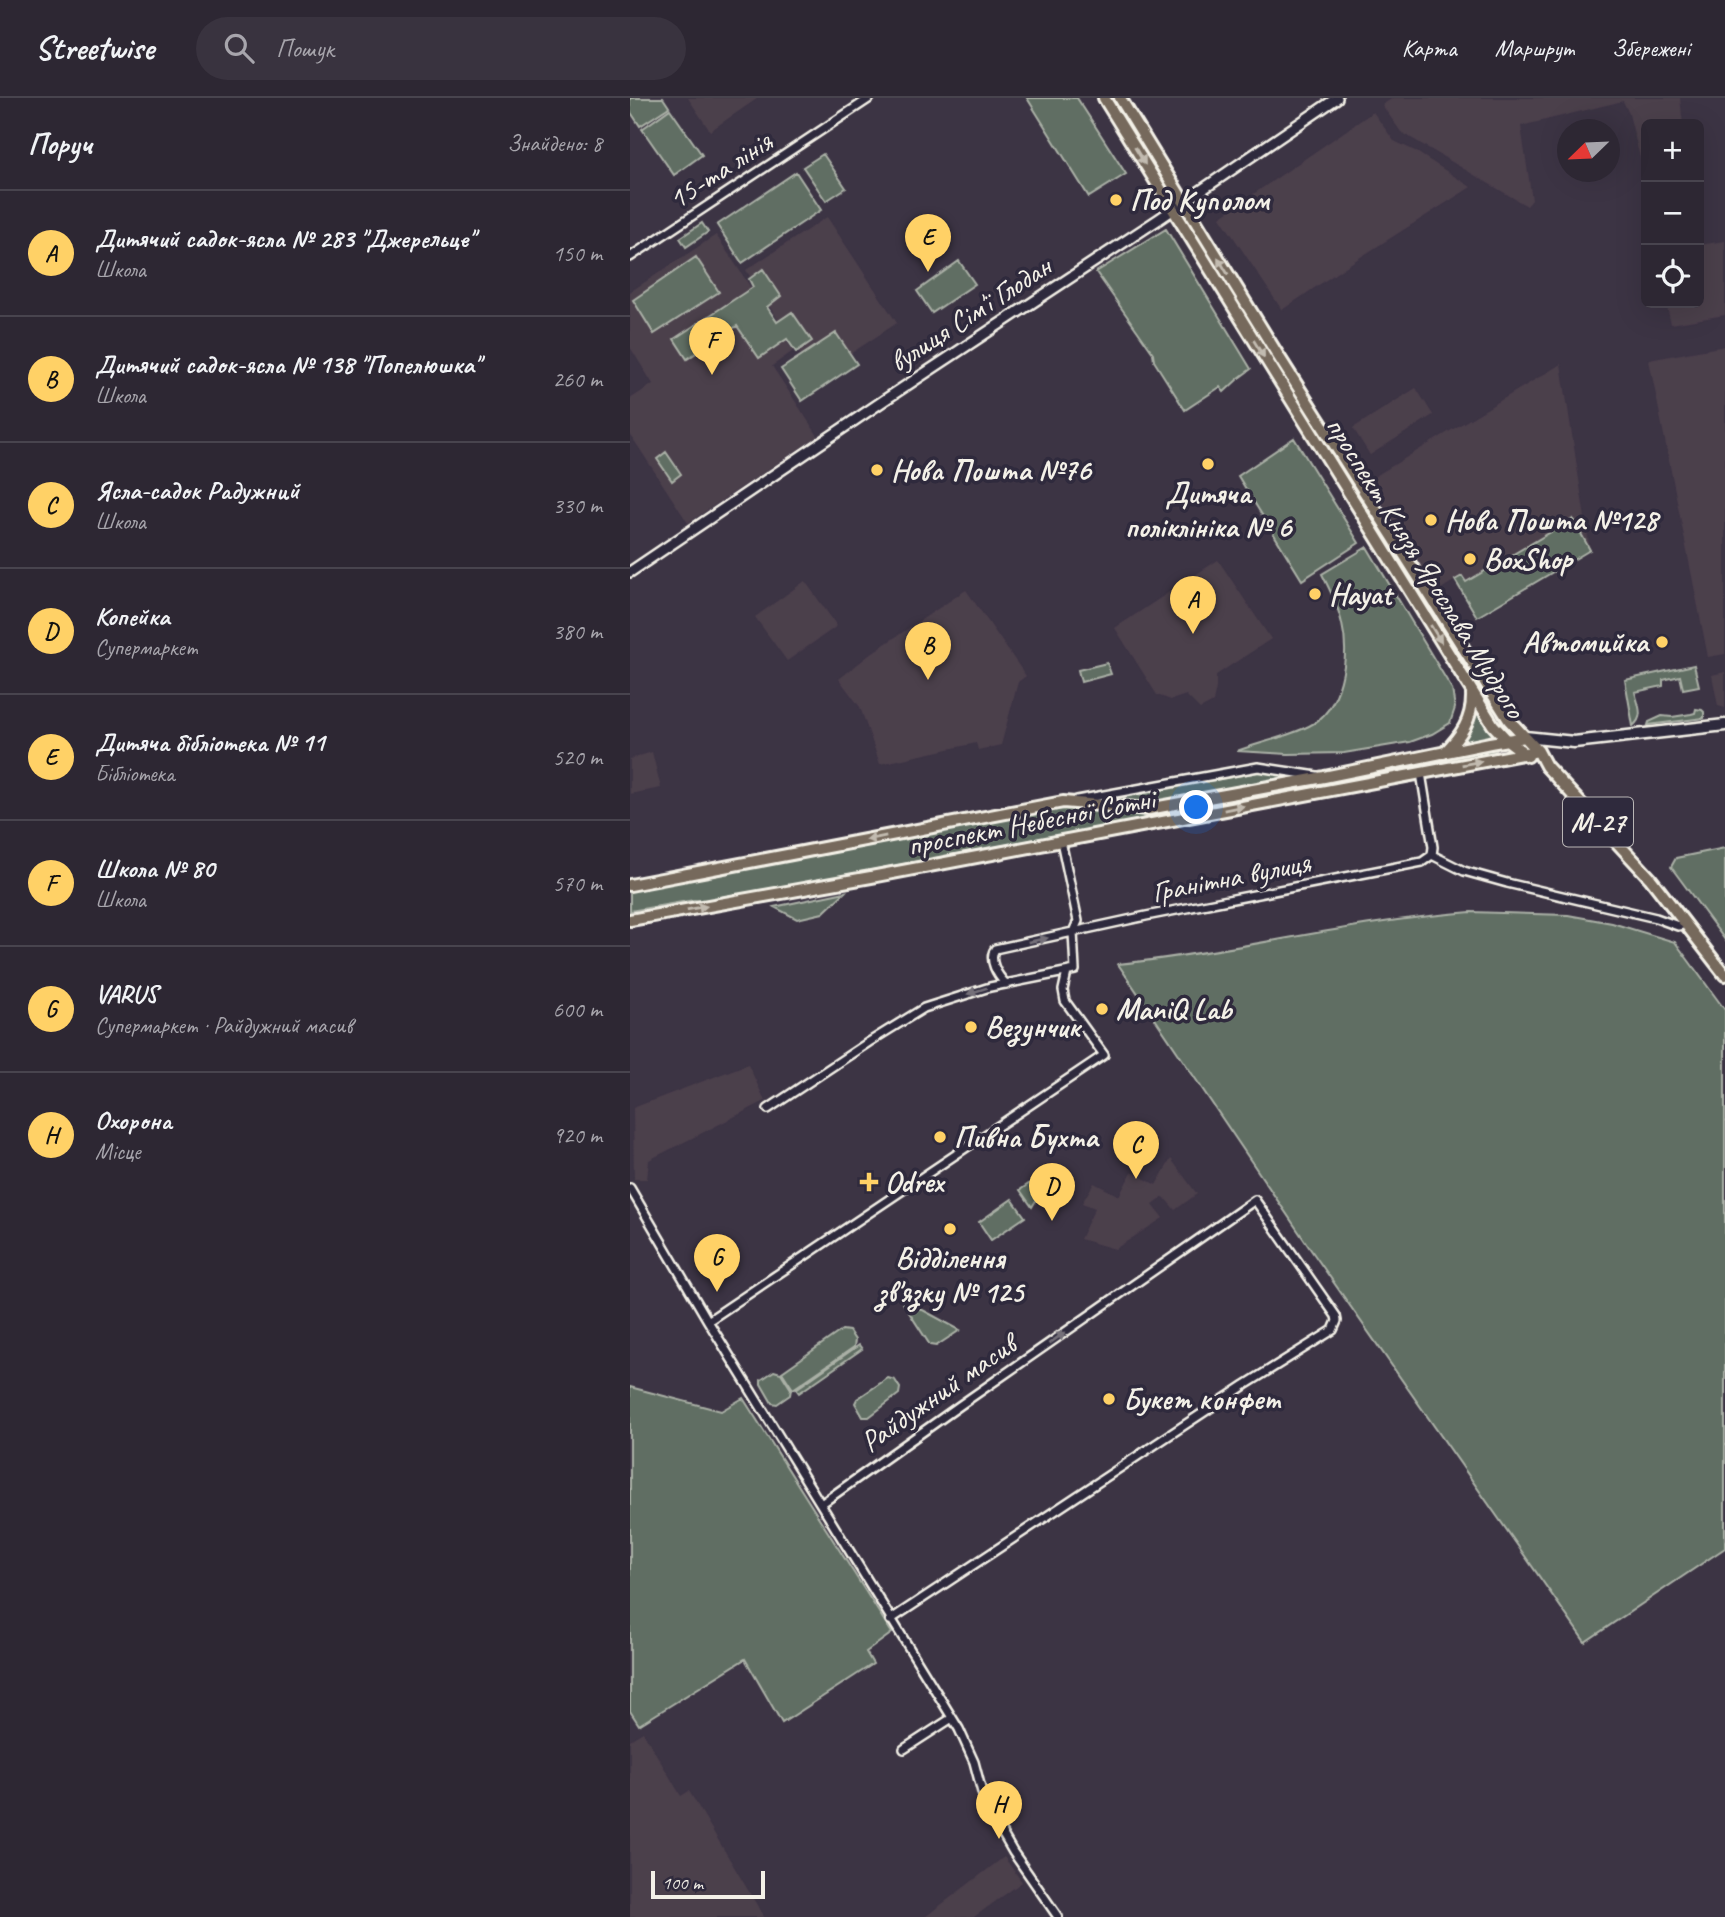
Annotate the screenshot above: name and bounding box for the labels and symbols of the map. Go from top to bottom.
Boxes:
north arrow [1557,119,1620,182]
street label: 15-та лінія [661,122,780,218]
one-way arrow [1134,146,1146,165]
place label: Под Куполом [1130,181,1271,220]
marker: Под Куполом [1108,192,1124,208]
pin: E [905,214,951,272]
street label: вулиця Сім'ї Глодан [882,246,1060,381]
one-way arrow [1217,257,1230,276]
pin: F [689,317,735,375]
one-way arrow [1253,340,1266,359]
street label: проспект Князя Ярослава Мудрого [1317,409,1535,726]
place label: Нова Пошта №76 [891,451,1092,489]
marker: Дитяча поліклініка № 6 [1200,456,1216,472]
marker: Нова Пошта №76 [869,462,885,478]
place label: Дитяча поліклініка № 6 [1125,474,1293,546]
place label: Нова Пошта №128 [1445,501,1661,539]
marker: Нова Пошта №128 [1423,512,1439,528]
place label: BoxShop [1484,540,1574,578]
marker: BoxShop [1462,551,1478,567]
place label: Hayat [1329,575,1395,613]
pin: A [1170,576,1216,634]
marker: Hayat [1307,586,1323,602]
pin: B [905,622,951,680]
place label: Автомийка [1522,623,1651,661]
one-way arrow [1430,624,1443,644]
marker: Автомийка [1654,634,1670,650]
one-way arrow [1462,757,1484,768]
street label: проспект Небесної Сотні [904,779,1161,865]
your location [1179,790,1213,824]
road number: М-27 [1563,798,1633,846]
one-way arrow [1223,803,1245,814]
one-way arrow [865,833,887,844]
street label: Гранітна вулиця [1149,843,1315,911]
one-way arrow [686,902,708,913]
one-way arrow [1027,934,1049,945]
one-way arrow [966,987,987,997]
place label: ManiQ Lab [1116,990,1233,1028]
marker: ManiQ Lab [1094,1001,1110,1017]
place label: Везунчик [985,1008,1083,1047]
marker: Везунчик [963,1019,979,1035]
place label: Пивна Бухта [954,1118,1100,1156]
pin: C [1113,1121,1159,1179]
marker: Пивна Бухта [932,1129,948,1145]
place label: Odrex [885,1163,946,1201]
pin: D [1029,1163,1075,1221]
marker: Odrex [859,1172,879,1192]
marker: Відділення зв'язку № 125 [942,1221,958,1237]
pin: G [694,1234,740,1292]
place label: Відділення зв'язку № 125 [874,1239,1026,1312]
street label: Райдужний масив [853,1322,1028,1461]
one-way arrow [1048,1331,1066,1345]
place label: Букет конфет [1123,1380,1282,1418]
marker: Букет конфет [1101,1391,1117,1407]
pin: H [976,1781,1022,1839]
scale bar [651,1868,765,1900]

